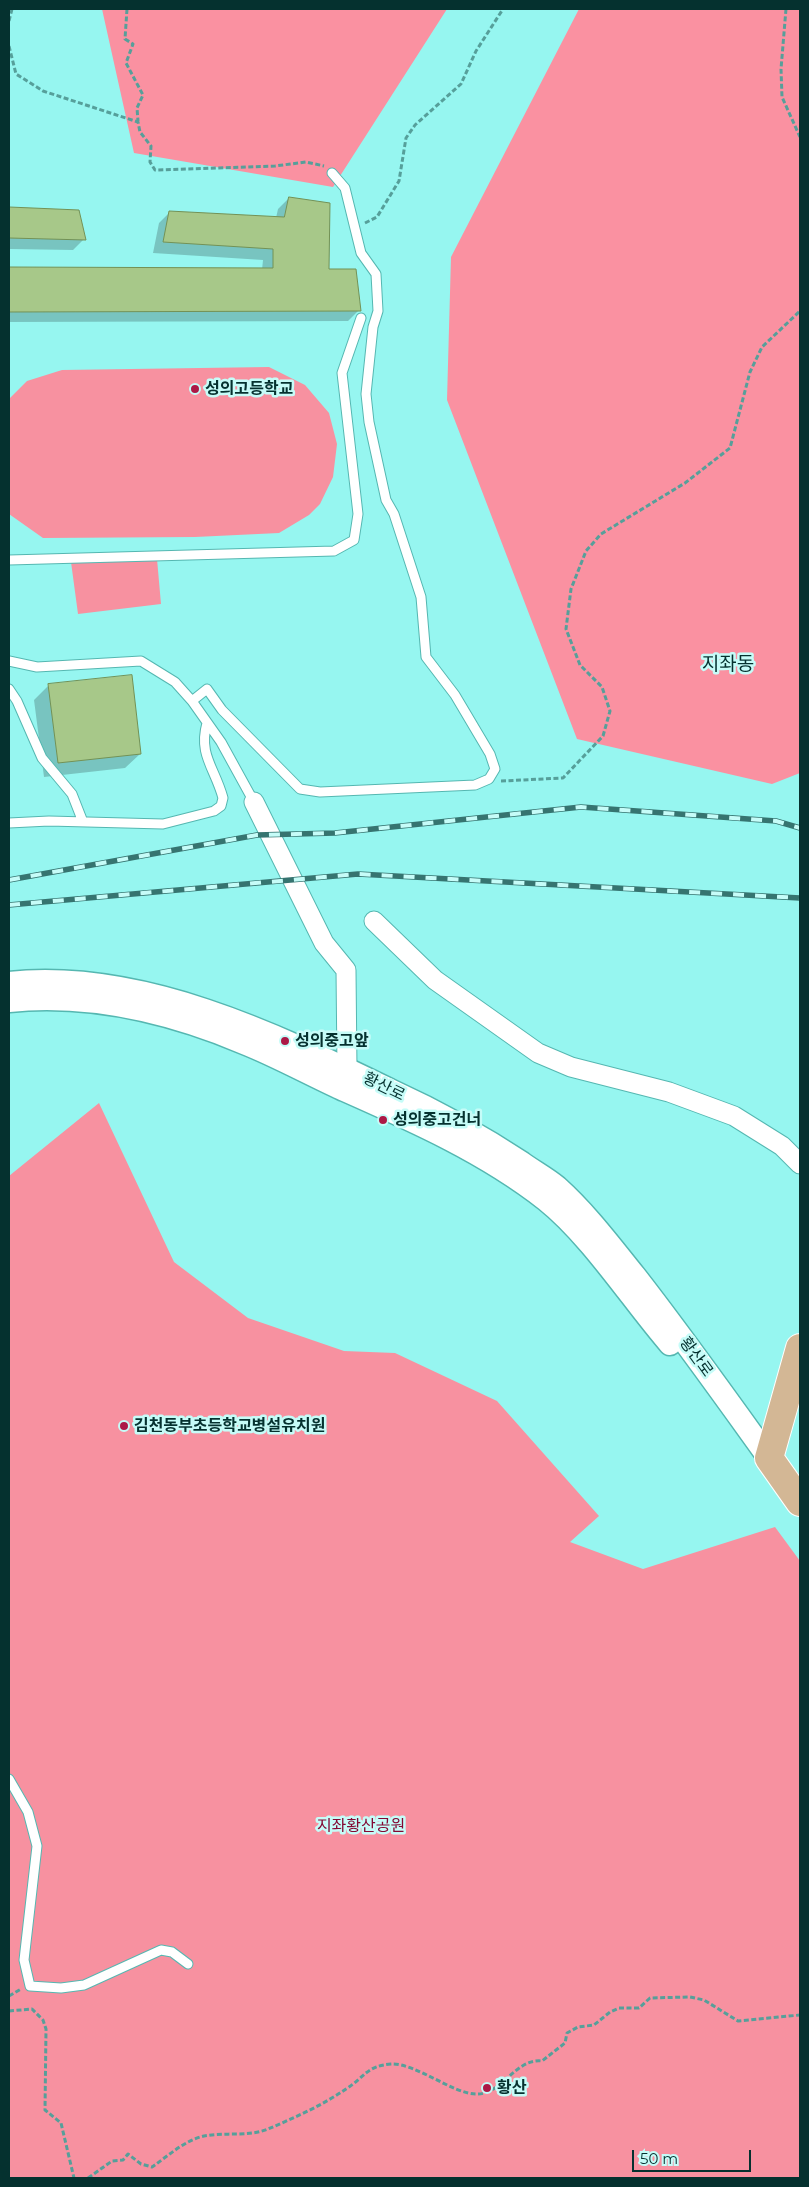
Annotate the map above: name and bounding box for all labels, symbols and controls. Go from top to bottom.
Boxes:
place label: 성의고등학교 [205,379,293,399]
marker: 성의고등학교 [189,383,201,395]
district label: 지좌동 [702,653,754,675]
place label: 성의중고앞 [295,1031,369,1051]
marker: 성의중고앞 [279,1035,291,1047]
street label: 황산로 [360,1069,408,1105]
place label: 성의중고건너 [393,1110,481,1130]
marker: 성의중고건너 [377,1114,389,1126]
street label: 황산로 [675,1333,717,1381]
place label: 김천동부초등학교병설유치원 [134,1416,325,1436]
marker: 김천동부초등학교병설유치원 [118,1420,130,1432]
park label: 지좌황산공원 [317,1816,405,1836]
place label: 황산 [497,2078,526,2098]
marker: 황산 [481,2082,493,2094]
scale bar [634,2140,753,2172]
text: 50 m [640,2149,678,2168]

